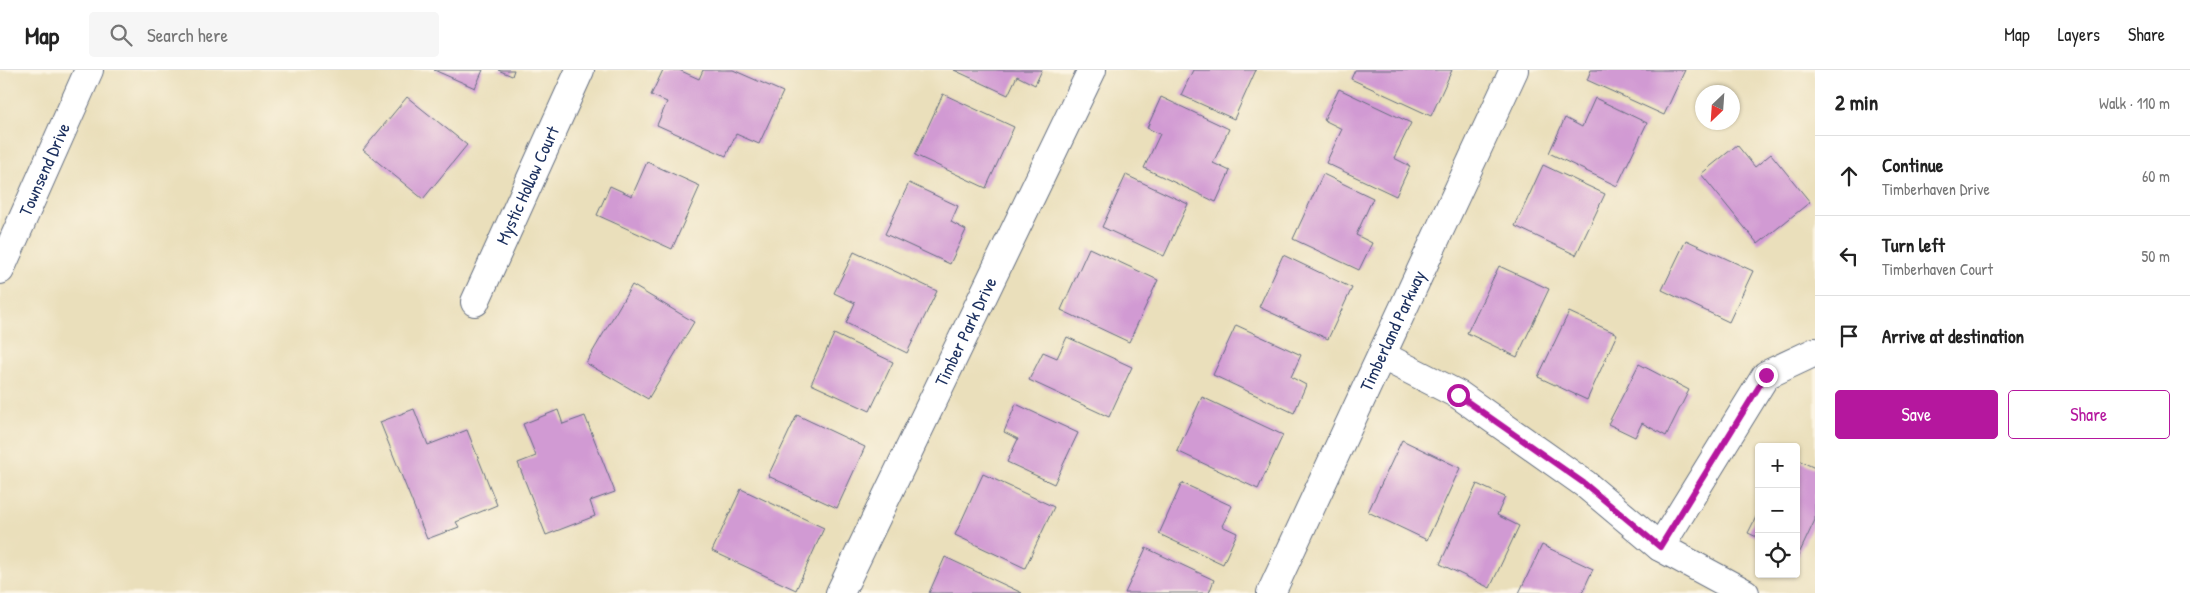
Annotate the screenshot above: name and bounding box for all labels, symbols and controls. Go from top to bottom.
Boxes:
search box [89,12,439,57]
text: Map [25,19,59,51]
icon: search [107,21,135,49]
text: Search here [147,22,228,48]
text: Map [2004,22,2030,47]
text: Layers [2058,22,2100,47]
text: Share [2128,22,2165,47]
north arrow [1695,85,1740,130]
text: 2 min [1835,88,1878,117]
text: Walk · 110 m [2099,92,2170,114]
street label: Townsend Drive [13,119,76,220]
street label: Mystic Hollow Court [490,121,565,248]
text: Continue [1882,152,1943,178]
icon: ahead [1835,162,1863,190]
text: 60 m [2142,165,2170,187]
text: Timberhaven Drive [1882,178,1990,200]
text: Turn left [1882,232,1945,258]
icon: left [1835,242,1863,270]
text: 50 m [2142,245,2170,267]
text: Timberhaven Court [1882,258,1993,280]
street label: Timberland Parkway [1353,266,1431,395]
street label: Timber Park Drive [928,273,1002,390]
icon: arrive [1835,322,1863,350]
text: Arrive at destination [1882,323,2024,349]
route end [1755,364,1778,387]
route start [1447,384,1470,407]
button: Save [1835,390,1998,439]
button: Share [2008,390,2170,439]
map controls [1755,443,1800,578]
button: + [1755,443,1800,488]
button: − [1755,488,1800,533]
button: locate [1755,533,1800,578]

